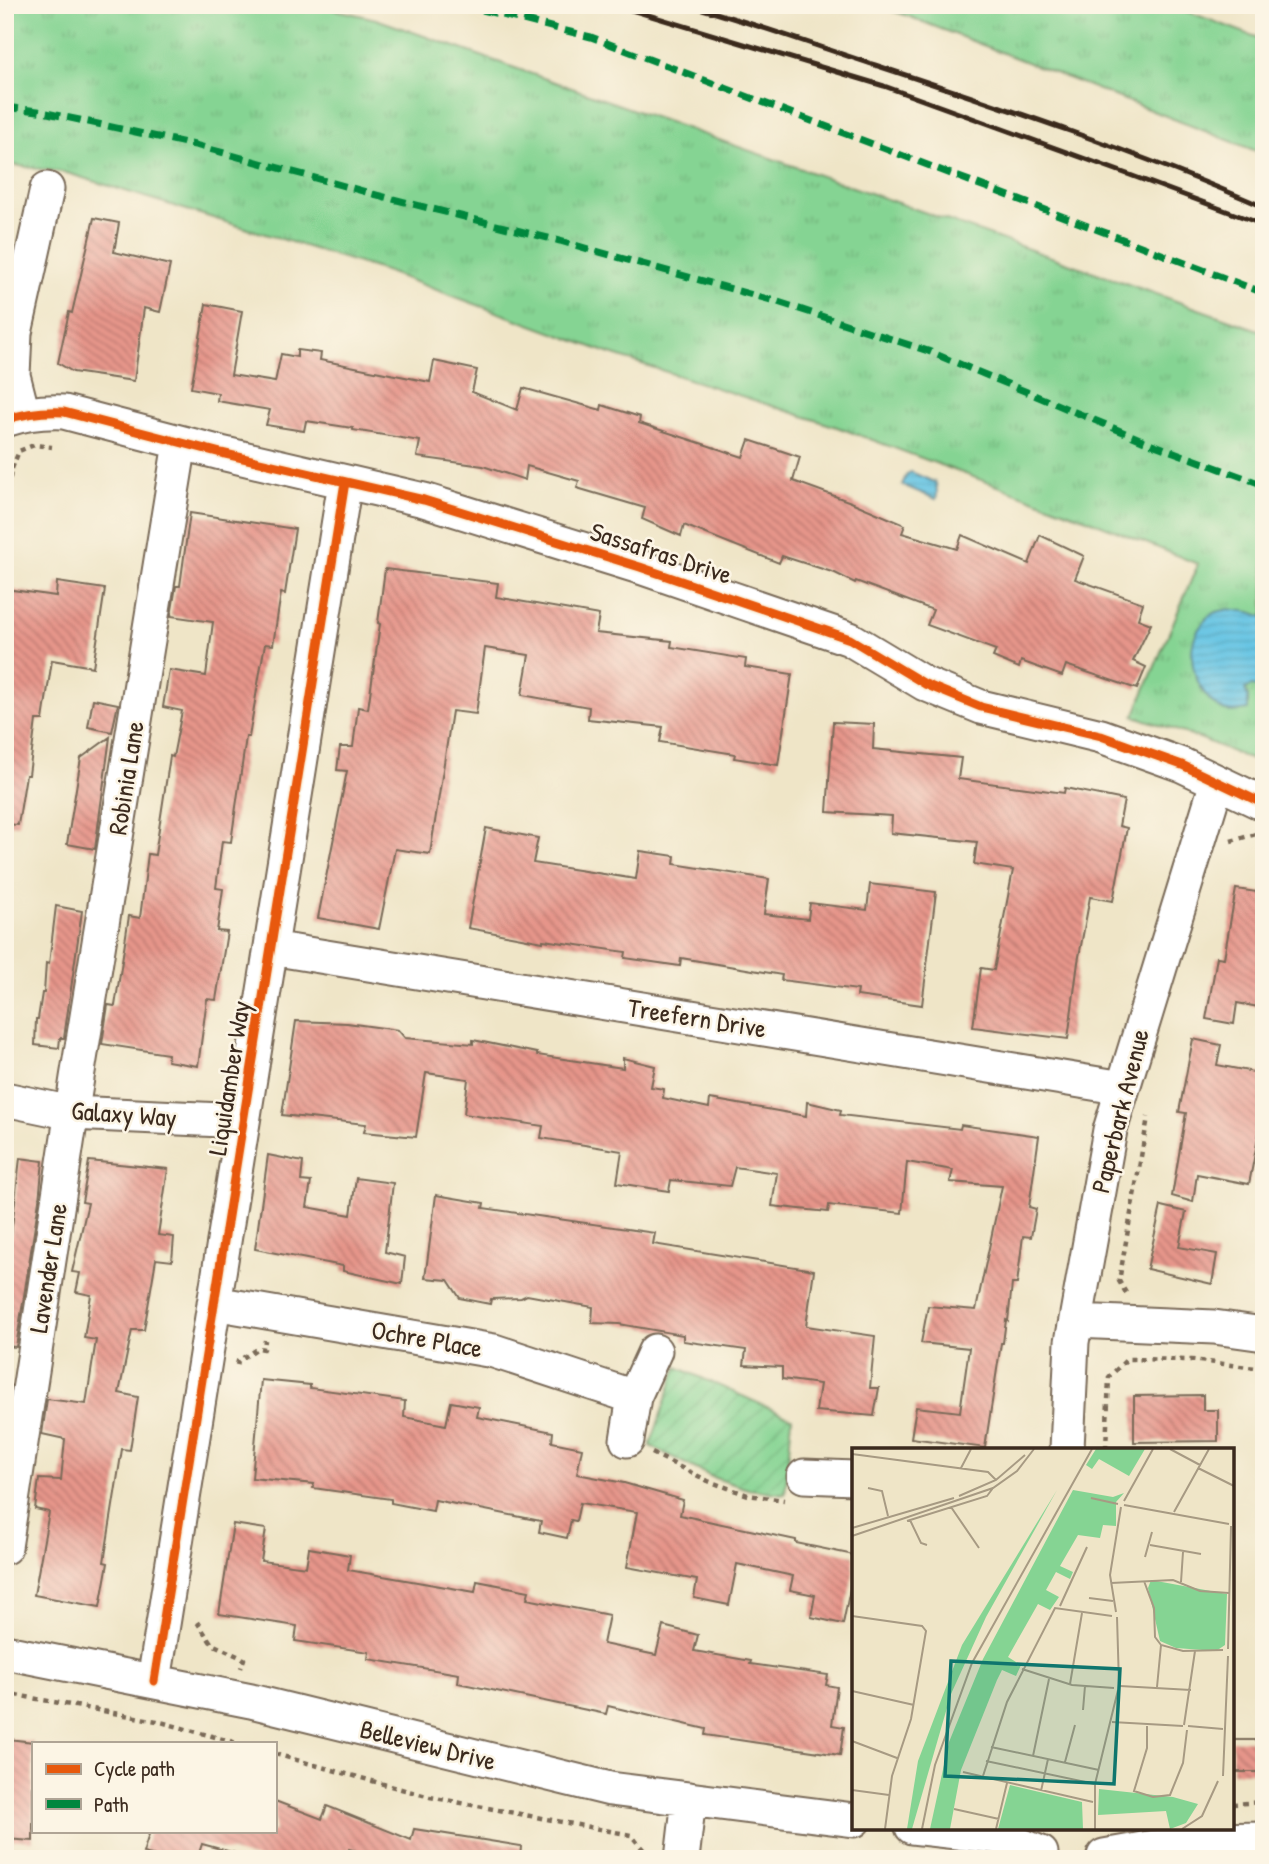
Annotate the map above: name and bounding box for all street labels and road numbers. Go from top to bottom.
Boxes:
street label: Sassafras Drive [586,513,736,592]
street label: Robinia Lane [99,719,152,837]
street label: Treefern Drive [626,989,769,1046]
street label: Liquidamber Way [199,998,258,1158]
street label: Paperbark Avenue [1082,1025,1157,1197]
street label: Galaxy Way [70,1092,178,1135]
street label: Lavender Lane [20,1201,75,1335]
street label: Ochre Place [369,1312,485,1365]
street label: Belleview Drive [357,1711,500,1778]

